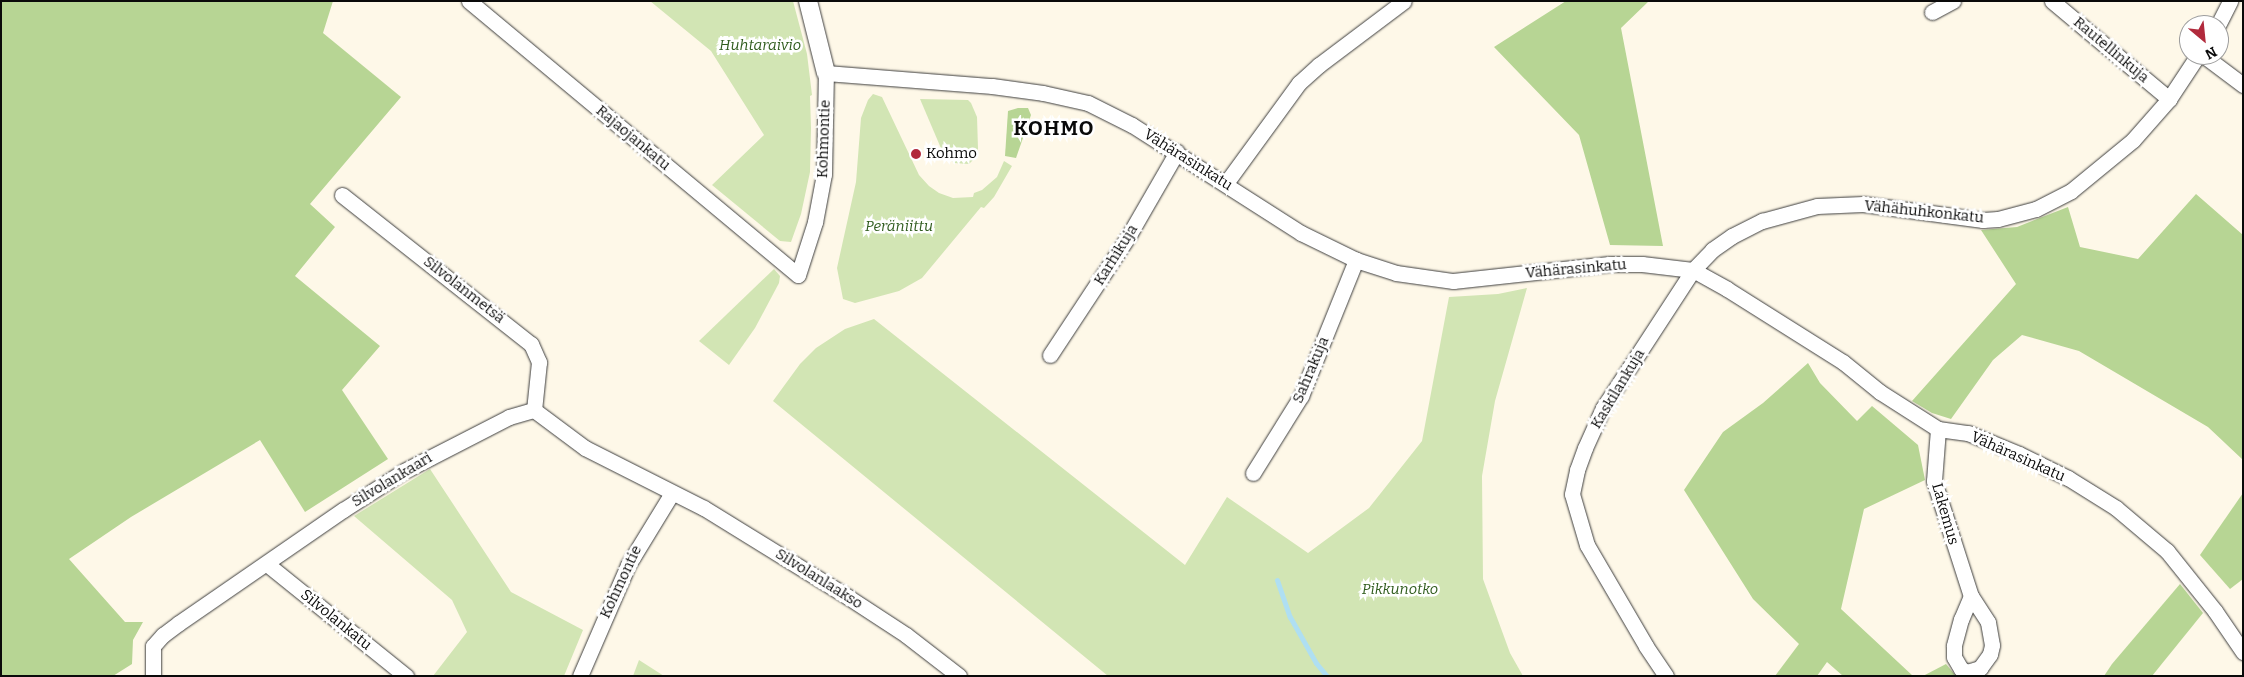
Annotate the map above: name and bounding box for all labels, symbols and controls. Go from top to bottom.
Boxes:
street label: Rautellinkuja [2070,13,2152,87]
north arrow [2179,15,2229,65]
park label: Huhtaraivio [719,37,801,55]
text: N [2202,43,2220,63]
street label: Kohmontie [814,99,834,179]
street label: Rajaojankatu [592,102,674,174]
district label: KOHMO [1013,116,1095,140]
street label: Vähärasinkatu [1140,125,1236,195]
place label: Kohmo [926,145,977,163]
marker: Kohmo [910,148,922,160]
street label: Vähähuhkonkatu [1863,197,1985,227]
park label: Peräniittu [865,218,933,236]
street label: Karhikuja [1090,221,1142,289]
street label: Silvolanmetsä [420,253,508,327]
street label: Vähärasinkatu [1525,256,1627,282]
street label: Sahrakuja [1289,334,1333,406]
street label: Kaskilankuja [1587,346,1649,432]
street label: Vähärasinkatu [1968,428,2068,486]
street label: Silvolankaari [349,449,435,511]
street label: Lakemus [1928,481,1962,547]
street label: Kohmontie [596,543,646,621]
street label: Silvolanlaakso [772,545,866,613]
park label: Pikkunotko [1362,581,1438,599]
street label: Silvolankatu [297,586,375,654]

